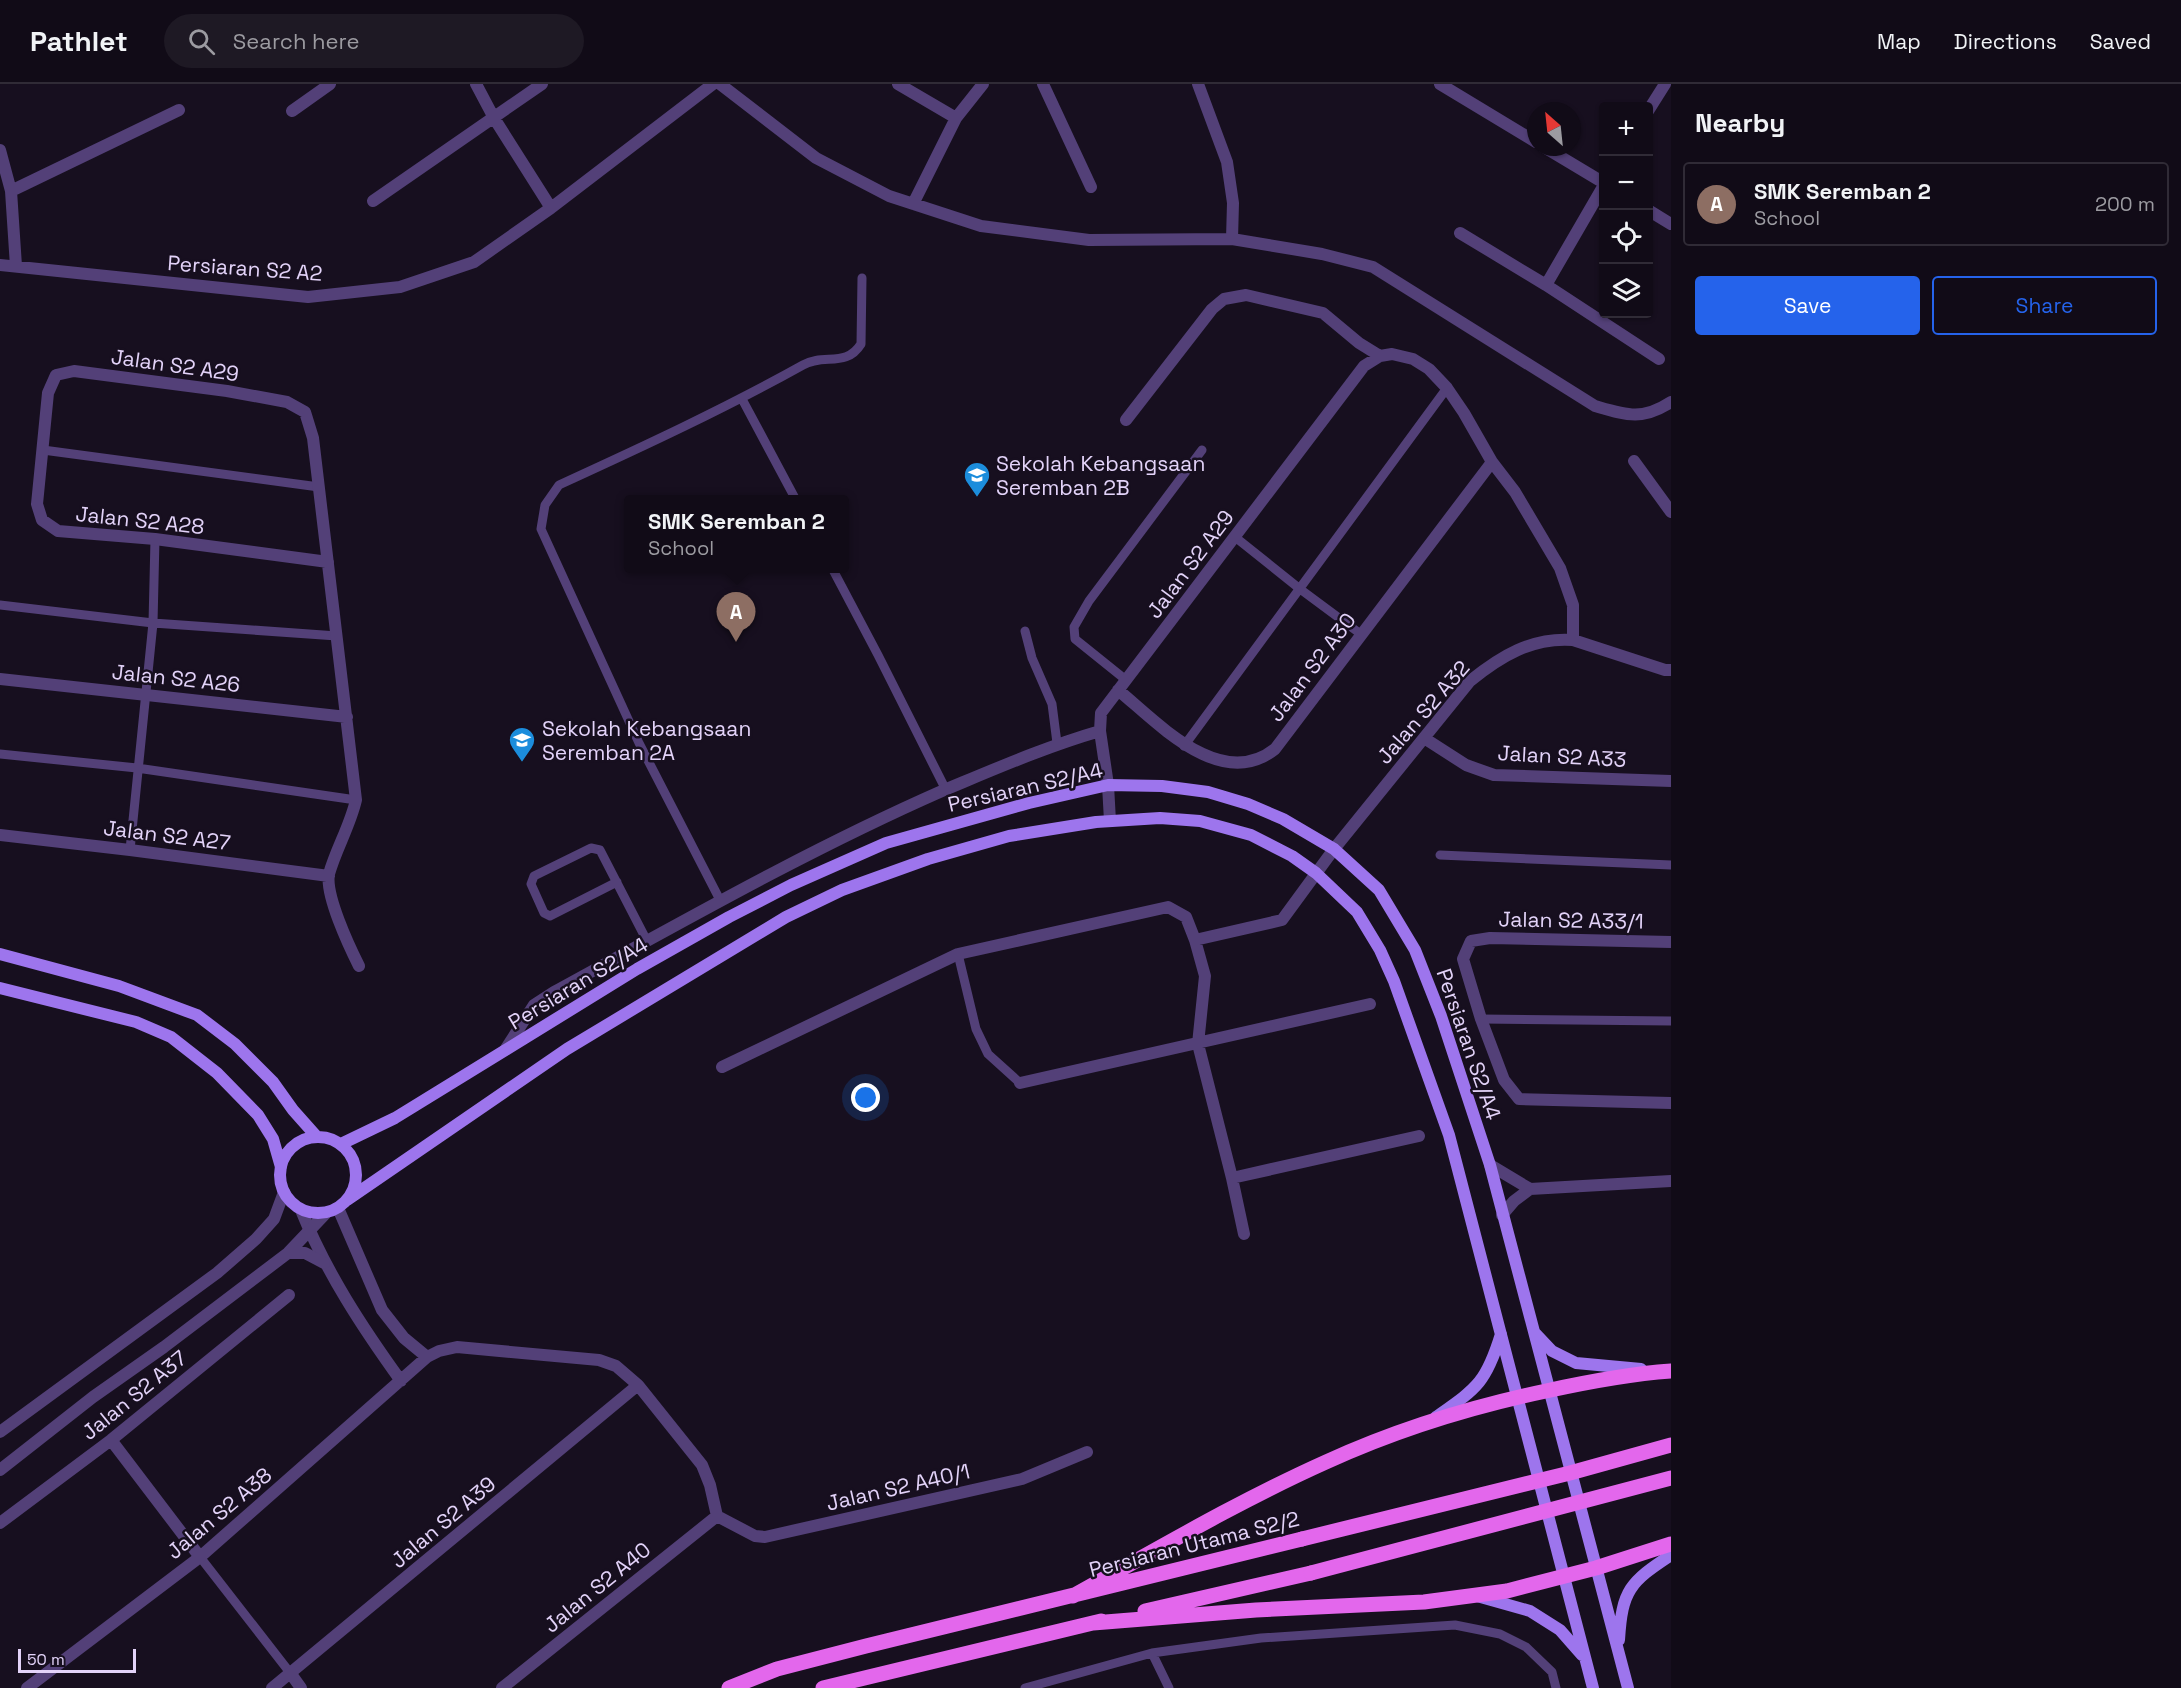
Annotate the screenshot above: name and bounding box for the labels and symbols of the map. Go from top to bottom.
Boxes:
north arrow [1527,102,1581,156]
street label: Persiaran S2 A2 [167,249,323,287]
street label: Jalan S2 A29 [109,343,241,387]
place label: Sekolah Kebangsaan Seremban 2B [996,450,1205,501]
school or university icon: Sekolah Kebangsaan Seremban 2B [962,460,992,498]
street label: Jalan S2 A28 [74,500,206,540]
street label: Jalan S2 A29 [1140,504,1240,624]
pin: A [716,592,756,642]
street label: Jalan S2 A30 [1262,607,1362,727]
street label: Jalan S2 A32 [1371,655,1475,769]
street label: Jalan S2 A26 [110,658,242,698]
place label: Sekolah Kebangsaan Seremban 2A [542,715,751,766]
school or university icon: Sekolah Kebangsaan Seremban 2A [507,725,537,763]
street label: Jalan S2 A33 [1497,739,1627,773]
street label: Persiaran S2/A4 [945,756,1105,818]
street label: Jalan S2 A27 [102,814,232,856]
street label: Jalan S2 A33/1 [1498,905,1644,935]
street label: Persiaran S2/A4 [503,931,653,1035]
street label: Persiaran S2/A4 [1431,965,1507,1123]
your location [851,1083,880,1112]
street label: Jalan S2 A37 [76,1344,192,1446]
street label: Jalan S2 A40/1 [824,1457,972,1517]
street label: Jalan S2 A38 [161,1461,277,1565]
street label: Jalan S2 A39 [385,1470,501,1574]
street label: Persiaran Utama S2/2 [1086,1505,1302,1583]
street label: Jalan S2 A40 [538,1536,656,1638]
scale bar [18,1646,136,1674]

